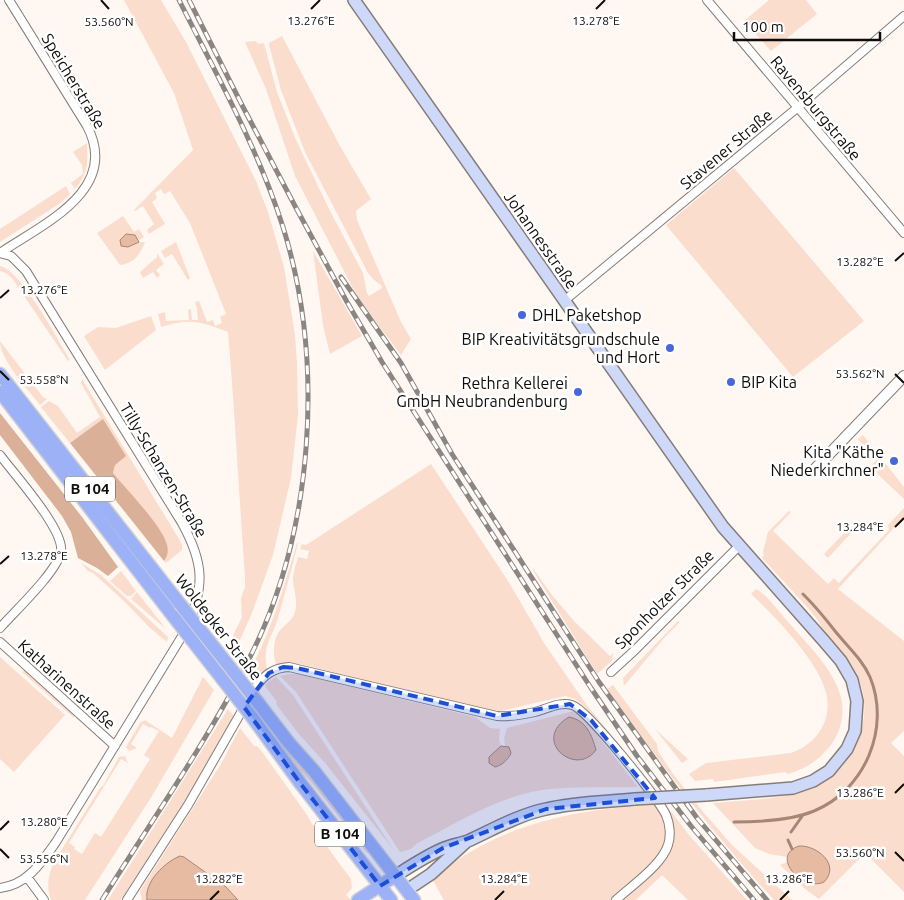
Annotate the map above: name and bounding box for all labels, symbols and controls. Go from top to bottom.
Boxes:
scale bar [734,10,880,42]
text: 13.276°E [287,14,335,27]
text: 13.278°E [572,14,620,27]
text: 53.560°N [84,15,134,28]
text: 100 m [742,18,784,35]
street label: Speicherstraße [38,30,110,132]
street label: Ravensburgstraße [767,52,865,164]
street label: Stavener Straße [676,105,776,193]
street label: Johannesstraße [501,188,581,292]
text: 13.282°E [836,255,884,268]
text: 13.276°E [20,283,68,296]
place label: DHL Paketshop [532,306,642,324]
marker: DHL Paketshop [516,309,528,321]
place label: BIP Kreativitätsgrundschule und Hort [462,330,661,366]
marker: BIP Kreativitätsgrundschule und Hort [664,342,676,354]
text: 53.562°N [835,367,885,380]
text: 53.558°N [19,373,69,386]
place label: BIP Kita [741,373,797,391]
place label: Rethra Kellerei GmbH Neubrandenburg [396,374,568,410]
marker: BIP Kita [725,376,737,388]
marker: Rethra Kellerei GmbH Neubrandenburg [572,386,584,398]
street label: Tilly-Schanzen-Straße [117,400,211,540]
place label: Kita "Käthe Niederkirchner" [771,443,884,479]
marker: Kita "Käthe Niederkirchner" [888,455,900,467]
road number: B 104 [65,476,115,502]
text: 13.284°E [836,520,884,533]
street label: Sponholzer Straße [611,546,717,652]
text: 13.278°E [20,549,68,562]
street label: Woldegker Straße [172,571,266,683]
street label: Katharinenstraße [15,636,119,732]
text: 13.286°E [836,786,884,799]
text: 13.280°E [20,815,68,828]
road number: B 104 [315,822,365,846]
text: 53.560°N [835,846,885,859]
text: 53.556°N [19,852,69,865]
text: 13.282°E [195,872,243,885]
text: 13.284°E [480,872,528,885]
text: 13.286°E [765,872,813,885]

